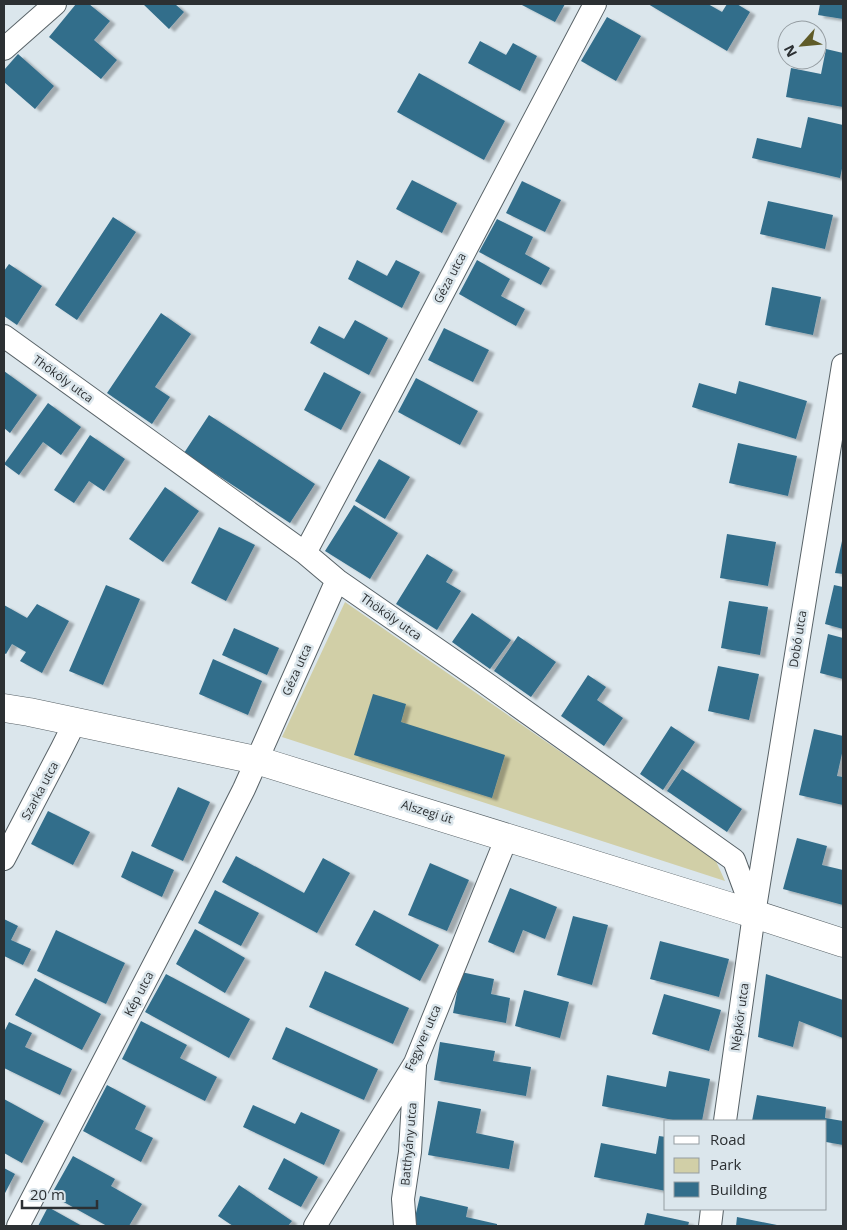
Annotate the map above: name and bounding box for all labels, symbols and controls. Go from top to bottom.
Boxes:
north arrow [777,20,827,70]
text: N [779,42,801,61]
street label: Géza utca [429,250,470,306]
street label: Thököly utca [30,351,97,406]
street label: Thököly utca [357,589,425,644]
street label: Dobó utca [785,609,810,669]
street label: Géza utca [278,641,315,698]
street label: Szarka utca [17,759,62,823]
street label: Alszegi út [399,796,455,827]
street label: Kép utca [120,968,157,1019]
street label: Népkör utca [726,982,753,1052]
street label: Fegyver utca [400,1002,445,1073]
street label: Batthyány utca [396,1102,421,1186]
legend [664,1120,827,1210]
text: Road [710,1129,746,1149]
text: Park [710,1154,741,1174]
scale bar [22,1178,98,1210]
text: Building [710,1179,767,1199]
text: 20 m [30,1184,65,1204]

